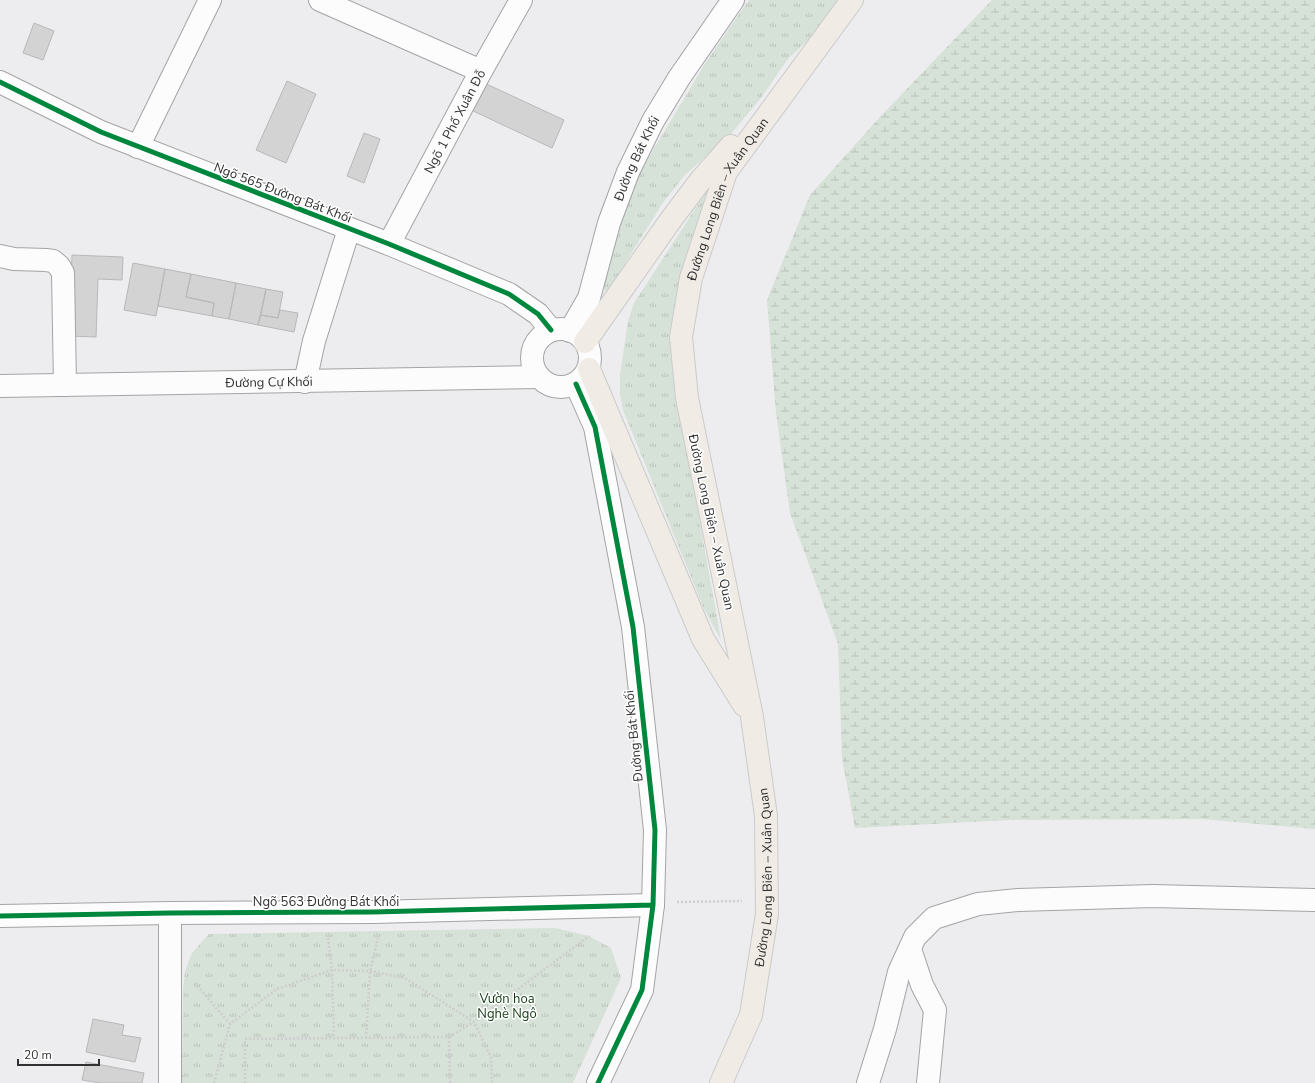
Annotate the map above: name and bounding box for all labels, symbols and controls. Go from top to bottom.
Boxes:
street label: Ngõ 1 Phố Xuân Đỗ [420,67,490,177]
street label: Đường Bát Khối [610,113,664,205]
street label: Đường Long Biên – Xuân Quan [682,114,773,284]
street label: Ngõ 565 Đường Bát Khối [211,158,354,228]
street label: Đường Cự Khối [224,373,313,392]
street label: Đường Long Biên – Xuân Quan [683,432,738,612]
street label: Đường Bát Khối [620,689,648,784]
street label: Đường Long Biên – Xuân Quan [751,787,777,969]
street label: Ngõ 563 Đường Bát Khối [253,893,399,911]
park label: Vườn hoa Nghè Ngô [477,990,537,1023]
scale bar [18,1041,99,1067]
text: 20 m [24,1047,52,1063]

